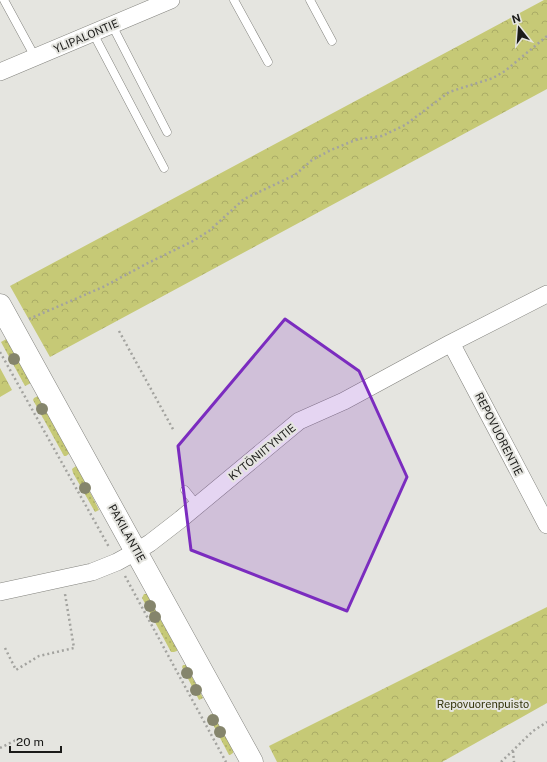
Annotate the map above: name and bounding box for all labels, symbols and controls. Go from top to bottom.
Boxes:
north arrow [499,8,539,48]
text: N [510,11,522,25]
street label: YLIPALONTIE [52,17,120,55]
street label: REPOVUORENTIE [473,390,525,478]
street label: KYTÖNIITYNTIE [226,421,298,483]
street label: PAKILANTIE [106,502,148,564]
park label: Repovuorenpuisto [437,698,529,710]
scale bar [10,728,61,754]
text: 20 m [16,735,44,749]

